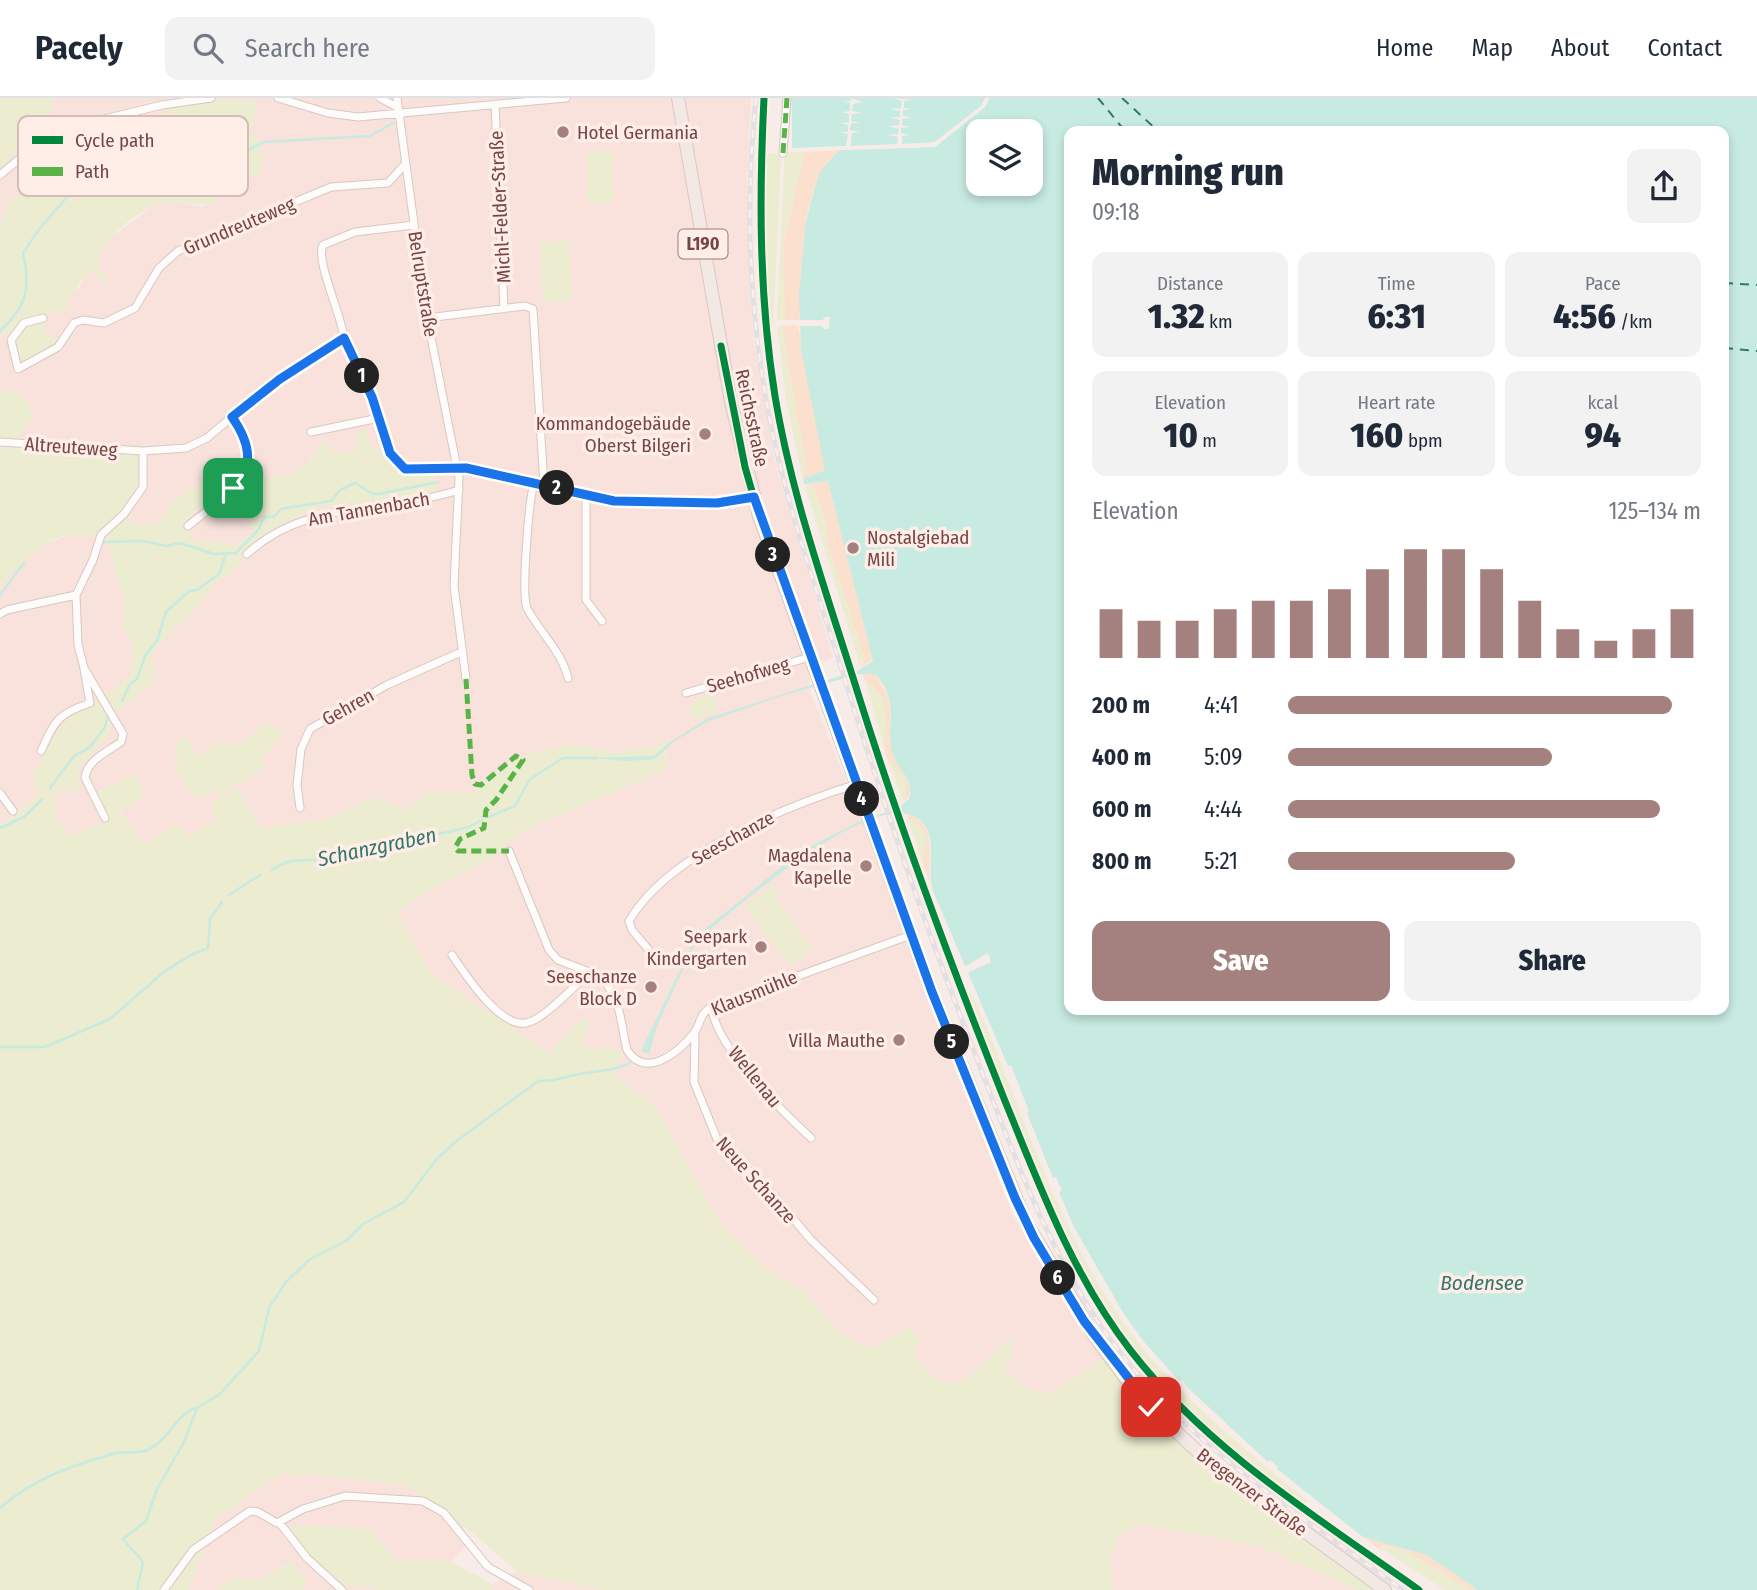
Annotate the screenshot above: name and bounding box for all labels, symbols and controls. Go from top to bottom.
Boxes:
search box [165,17,655,80]
text: Pacely [35,28,123,68]
icon: search [189,29,227,67]
text: Search here [245,33,370,64]
text: Home [1376,34,1433,62]
text: Map [1471,34,1513,62]
text: About [1551,34,1609,62]
text: Contact [1647,34,1722,62]
legend [18,116,248,196]
map controls [966,119,1043,196]
button: layers [966,119,1043,196]
place label: Hotel Germania [577,121,698,144]
marker: Hotel Germania [555,124,571,140]
text: Cycle path [75,129,154,152]
street label: Michl-Felder-Straße [485,130,515,284]
text: Morning run [1092,149,1284,195]
button: share [1627,149,1701,223]
text: Path [75,160,110,183]
street label: Grundreuteweg [180,192,298,260]
text: 09:18 [1092,198,1139,226]
street label: Belruptstraße [403,229,443,339]
road number: L190 [678,230,728,258]
text: Distance [1157,272,1223,295]
text: Time [1378,272,1415,295]
text: Pace [1585,272,1621,295]
text: 1.32 [1148,295,1205,337]
text: 6:31 [1367,295,1426,337]
text: 4:56 [1553,295,1616,337]
text: km [1205,310,1233,333]
text: /km [1616,310,1653,333]
pin: 1 [344,358,380,394]
text: 1 [357,364,366,387]
street label: Reichsstraße [730,367,774,469]
text: Elevation [1154,391,1226,414]
text: Heart rate [1357,391,1436,414]
text: kcal [1587,391,1618,414]
place label: Kommandogebäude Oberst Bilgeri [536,412,691,457]
text: 10 [1163,414,1198,456]
text: 160 [1350,414,1403,456]
text: 94 [1585,414,1621,456]
marker: Kommandogebäude Oberst Bilgeri [697,426,713,442]
text: m [1198,429,1217,452]
text: bpm [1403,429,1443,452]
street label: Altreuteweg [24,432,118,462]
pin [203,458,263,518]
icon: arrive [214,469,252,507]
pin: 2 [540,470,574,506]
text: 2 [552,476,561,499]
street label: Am Tannenbach [306,487,432,531]
text: Elevation [1092,497,1179,525]
text: 125–134 m [1609,497,1701,525]
place label: Nostalgiebad Mili [867,526,969,571]
pin: 3 [756,538,790,573]
marker: Nostalgiebad Mili [845,540,861,556]
text: 3 [768,543,777,566]
street label: Seehofweg [704,652,792,698]
street label: Gehren [318,683,378,731]
text: 200 m [1092,691,1150,719]
text: 4:41 [1204,691,1239,719]
text: 400 m [1092,743,1151,771]
text: 5:09 [1204,743,1242,771]
pin: 4 [844,782,880,816]
text: 4 [857,787,866,810]
text: 600 m [1092,795,1151,823]
text: 4:44 [1204,795,1242,823]
street label: Seeschanze [688,806,778,870]
water label: Schanzgraben [314,822,439,872]
place label: Magdalena Kapelle [768,844,852,889]
text: 800 m [1092,847,1152,875]
text: 5:21 [1204,847,1238,875]
marker: Magdalena Kapelle [858,858,874,874]
button: Save [1092,921,1390,1001]
button: Share [1404,921,1701,1001]
place label: Seepark Kindergarten [646,925,747,970]
marker: Seepark Kindergarten [753,939,769,955]
place label: Seeschanze Block D [546,965,637,1010]
street label: Klausmühle [707,965,801,1021]
marker: Seeschanze Block D [643,979,659,995]
pin: 5 [934,1024,970,1060]
place label: Villa Mauthe [788,1029,885,1052]
text: 5 [947,1030,956,1053]
marker: Villa Mauthe [891,1032,907,1048]
street label: Wellenau [723,1042,787,1112]
street label: Neue Schanze [711,1132,801,1228]
pin: 6 [1040,1260,1076,1296]
text: 6 [1053,1266,1062,1289]
water label: Bodensee [1440,1270,1524,1296]
pin [1121,1377,1181,1437]
icon: check [1132,1388,1170,1426]
street label: Bregenzer Straße [1192,1443,1312,1541]

